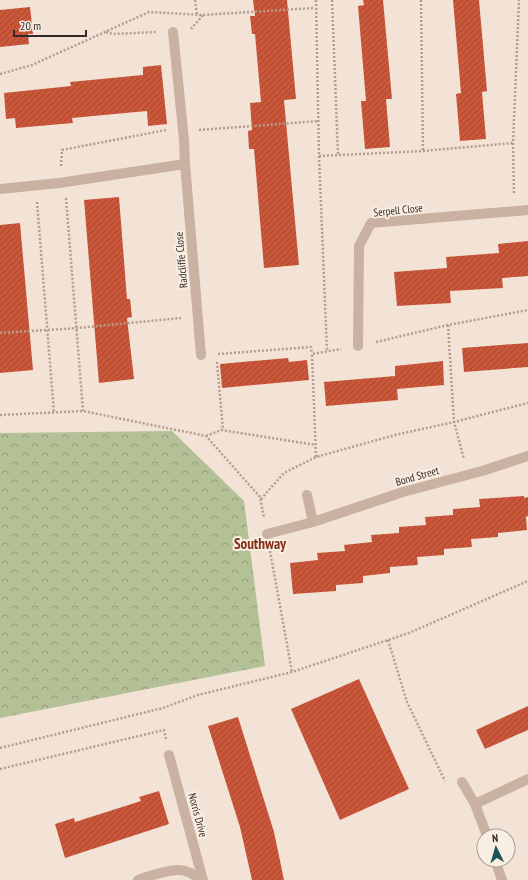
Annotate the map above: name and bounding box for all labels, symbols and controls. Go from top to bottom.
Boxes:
scale bar [14,12,86,38]
text: 20 m [20,18,41,33]
street label: Serpell Close [373,200,424,220]
street label: Radcliffe Close [172,231,190,289]
street label: Bond Street [394,463,440,489]
district label: Southway [234,534,287,553]
street label: Norris Drive [185,791,211,839]
north arrow [476,828,516,868]
text: N [492,831,499,845]

